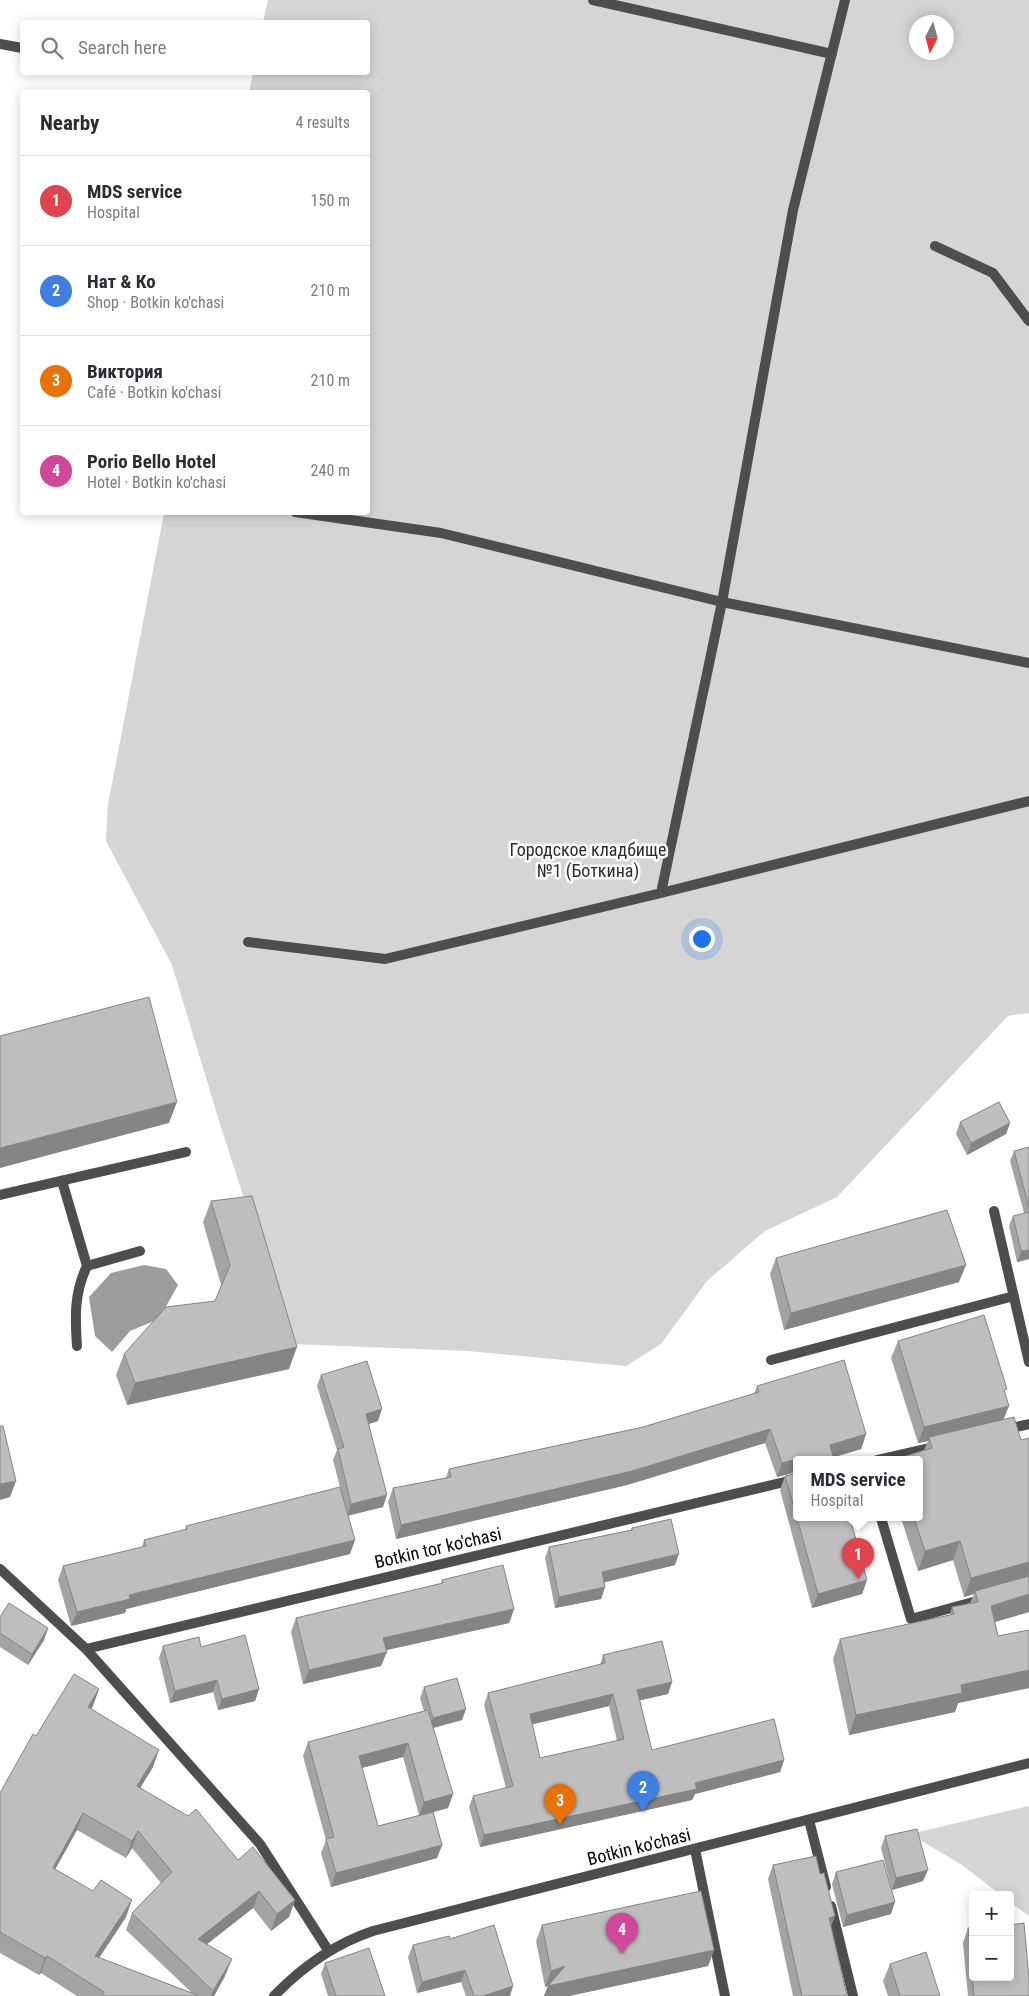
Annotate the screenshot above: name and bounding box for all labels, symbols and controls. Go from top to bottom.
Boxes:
north arrow [909,15,954,60]
search box [20,20,370,75]
icon: search [38,34,66,62]
text: Search here [78,36,166,59]
text: Nearby [40,111,99,135]
text: 4 results [295,113,350,132]
text: MDS service [87,180,182,203]
text: 1 [52,191,60,210]
text: 150 m [311,191,350,210]
text: Hospital [87,203,140,222]
text: Нат & Ко [87,270,156,293]
text: 2 [52,281,60,300]
text: 210 m [311,281,350,300]
text: Shop · Botkin ko'chasi [87,293,224,312]
text: Виктория [87,360,163,383]
text: 3 [52,371,60,390]
text: 210 m [311,371,350,390]
text: Café · Botkin ko'chasi [87,383,221,402]
text: Porio Bello Hotel [87,450,216,473]
text: 4 [52,461,60,480]
text: 240 m [311,461,350,480]
text: Hotel · Botkin ko'chasi [87,473,226,492]
park label: Городское кладбище №1 (Боткина) [510,839,666,882]
your location [689,926,715,952]
popup [793,1456,923,1521]
text: MDS service [810,1468,906,1491]
text: Hospital [810,1491,863,1510]
street label: Botkin tor ko'chasi [372,1523,503,1572]
pin: 1 [842,1538,874,1579]
pin: 2 [627,1771,659,1812]
pin: 3 [544,1784,576,1825]
street label: Botkin ko'chasi [585,1824,693,1870]
map controls [969,1891,1014,1981]
button: + [969,1891,1014,1936]
pin: 4 [606,1913,638,1954]
button: − [969,1936,1014,1981]

